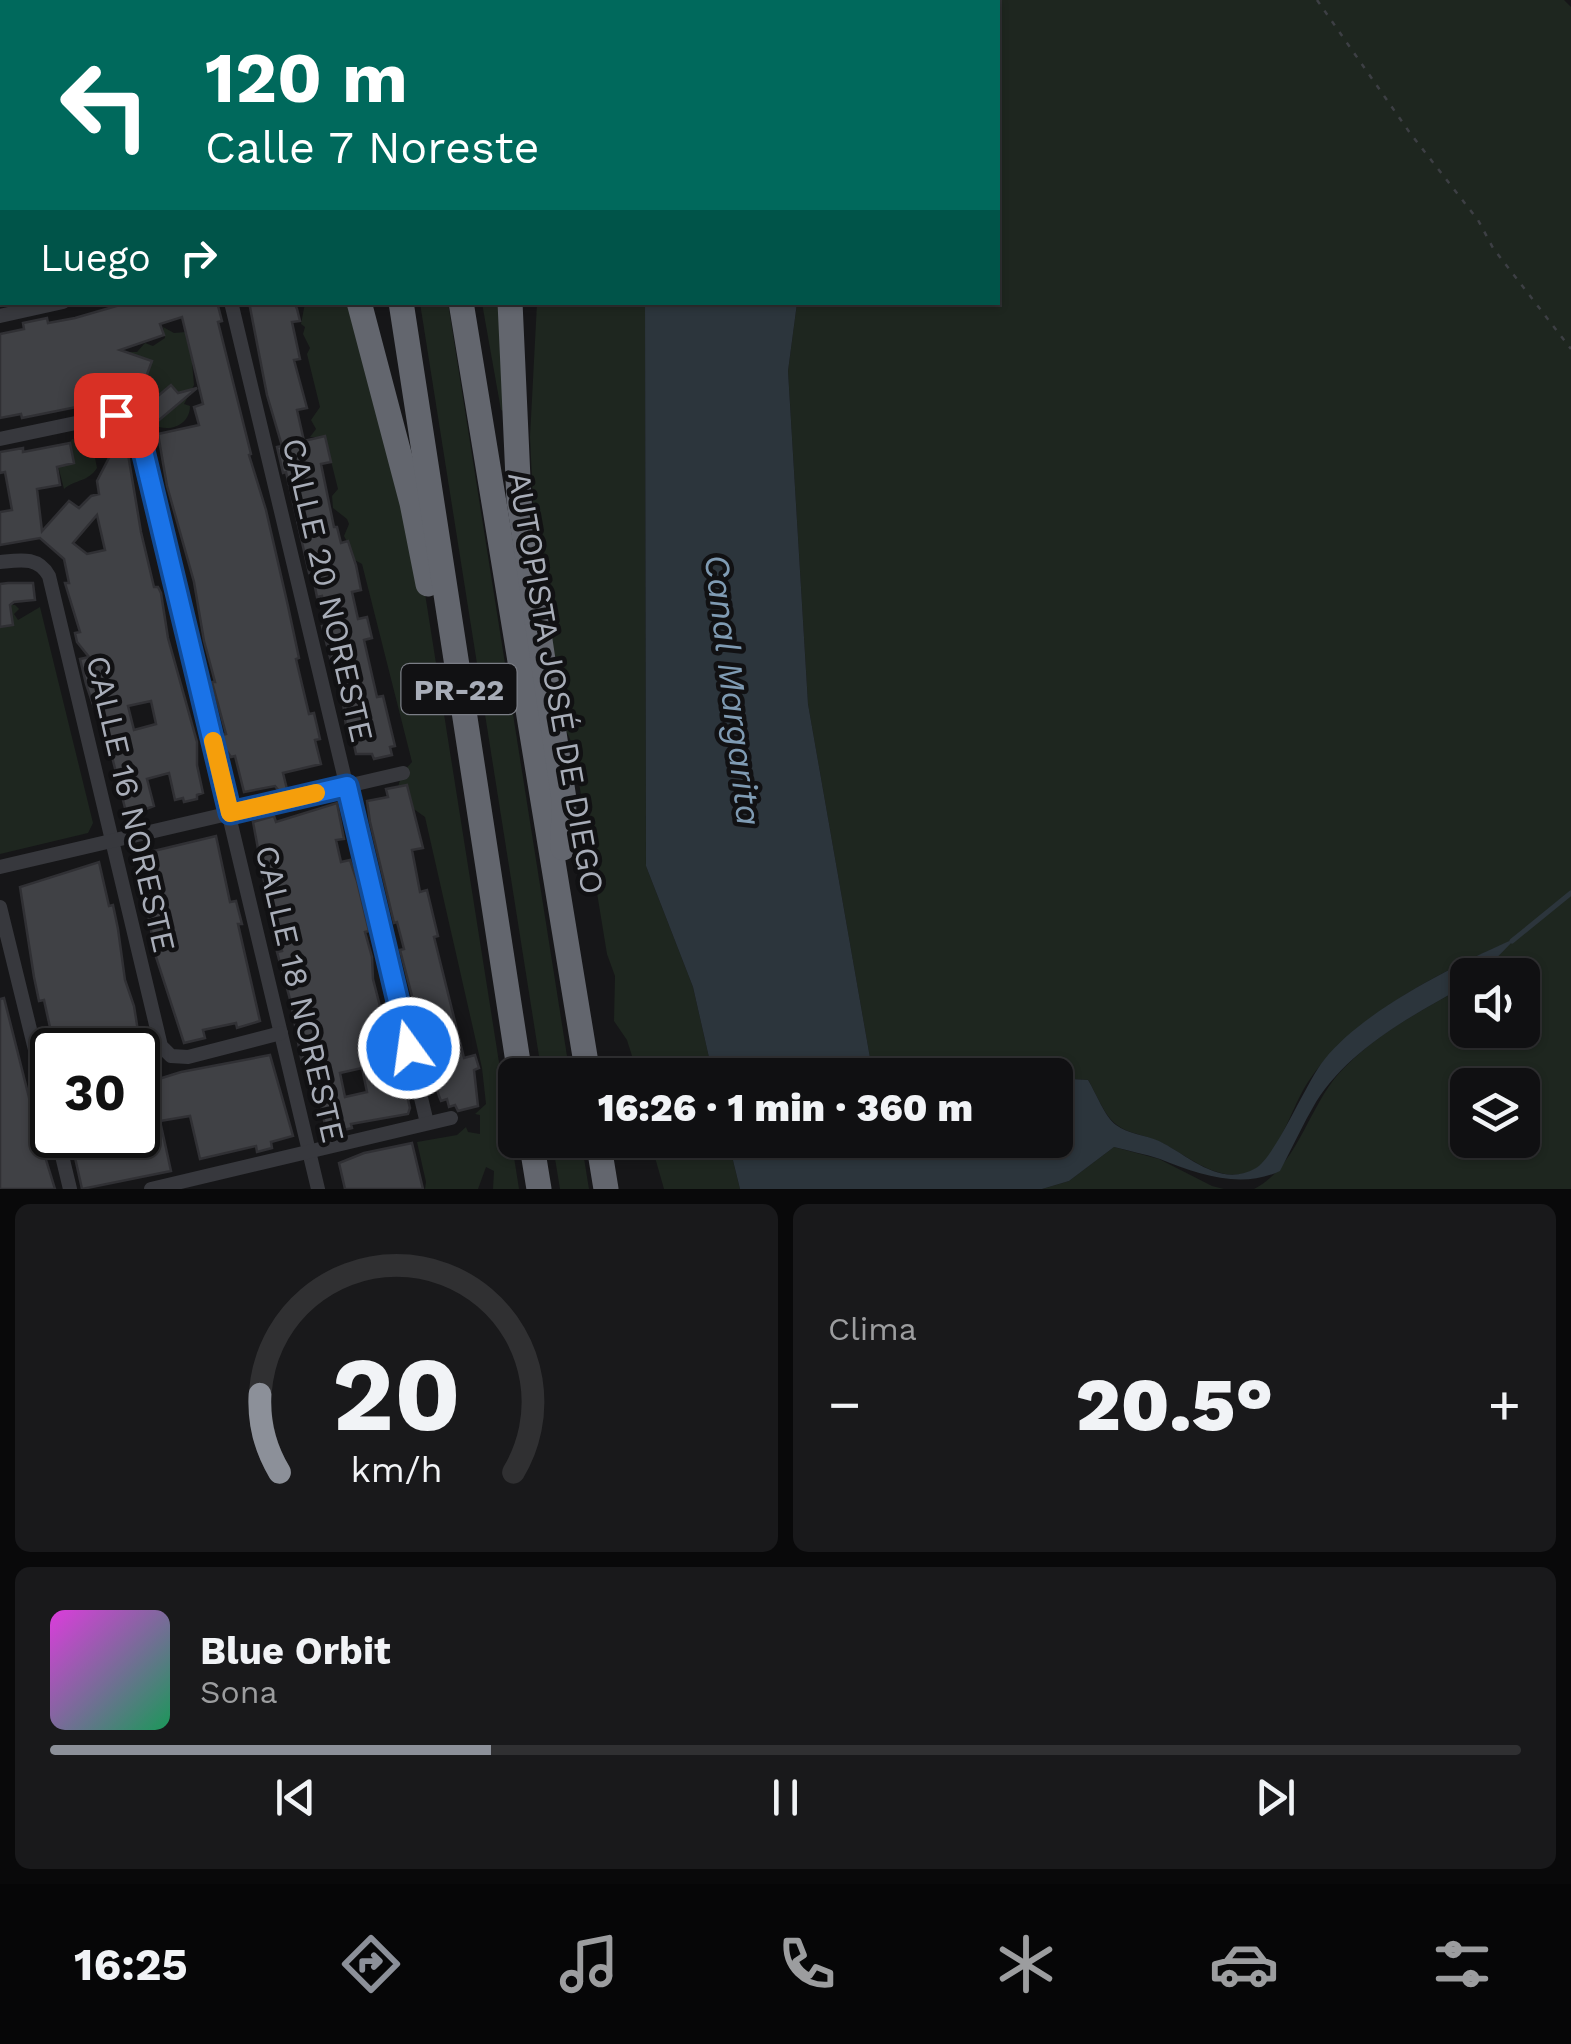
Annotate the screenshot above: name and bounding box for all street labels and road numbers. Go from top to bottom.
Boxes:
street label: CALLE 20 NORESTE [275,434,381,746]
street label: AUTOPISTA JOSÉ DE DIEGO [500,469,612,897]
street label: CALLE 16 NORESTE [78,652,184,956]
road number: PR-22 [402,664,516,714]
street label: CALLE 18 NORESTE [247,842,353,1146]

